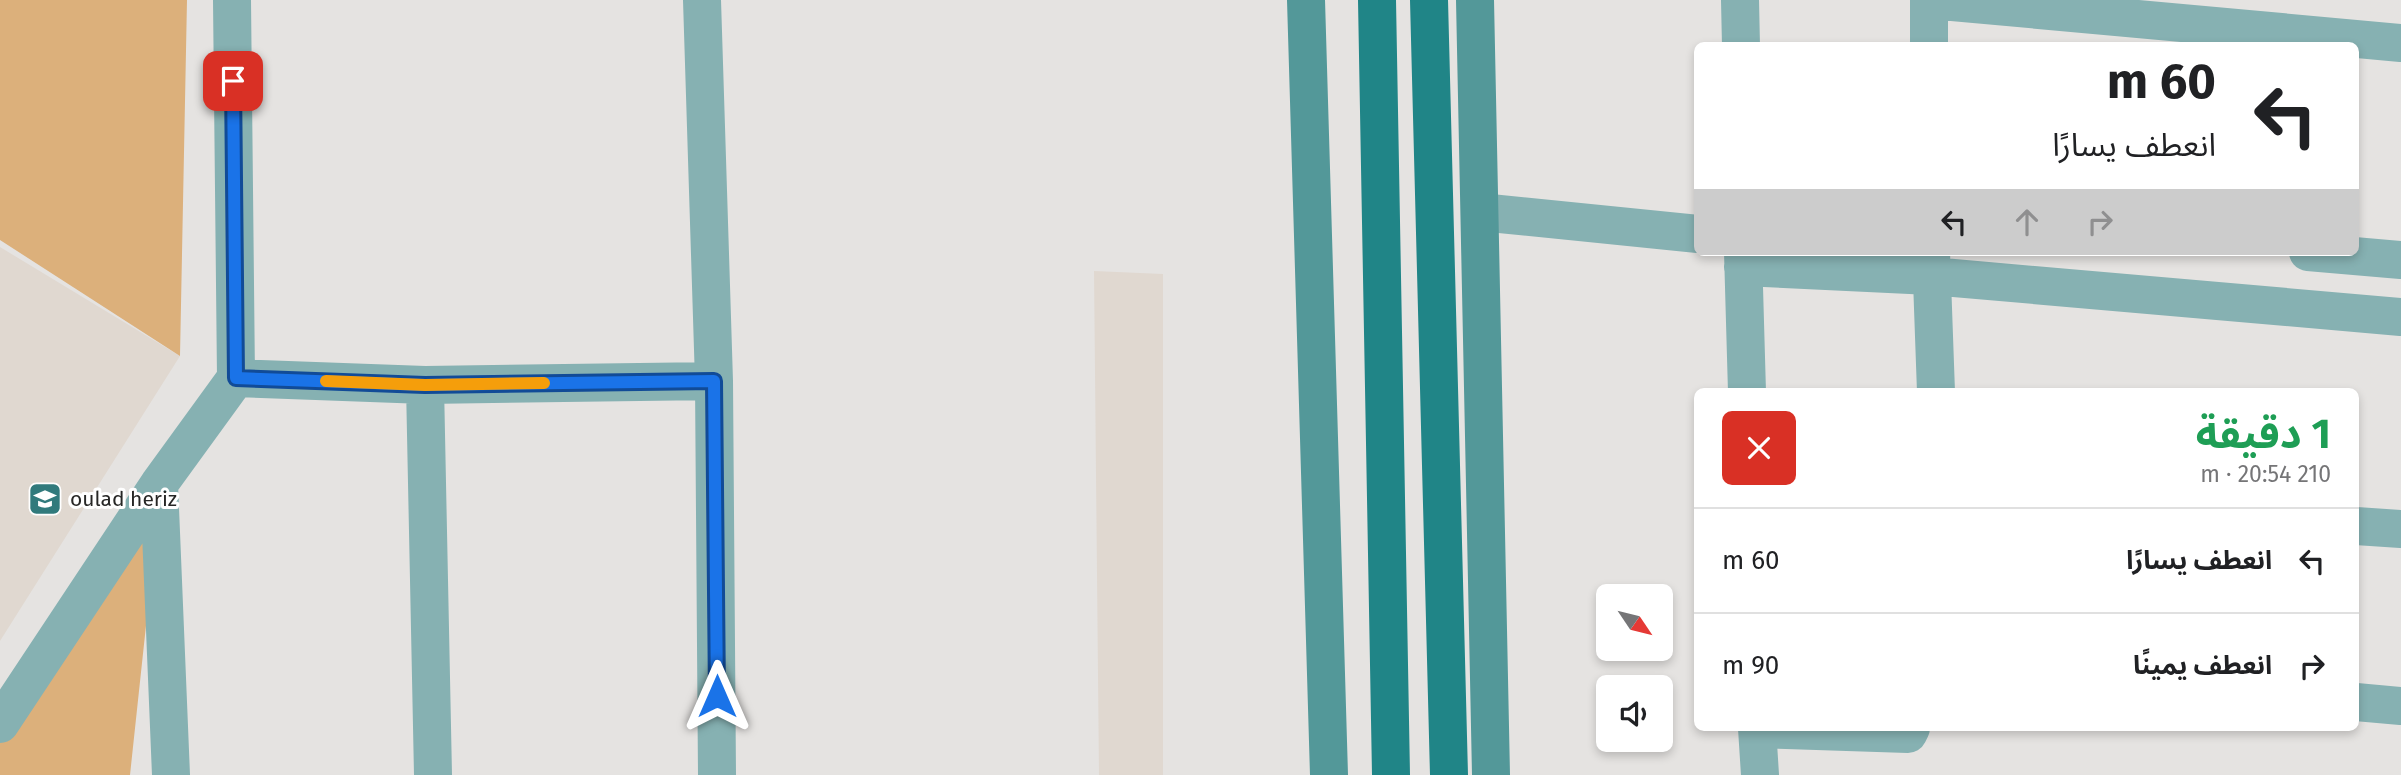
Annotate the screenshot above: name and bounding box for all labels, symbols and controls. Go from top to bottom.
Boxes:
pin [203,51,263,111]
text: 60 m [2107,52,2216,111]
icon: arrive [214,62,252,100]
icon: left [2240,70,2331,161]
text: انعطف يسارًا [2052,126,2216,164]
icon: left [1935,203,1973,241]
icon: ahead [2008,203,2046,241]
icon: right [2081,203,2119,241]
text: 1 دقيقة [2196,409,2331,459]
button: close [1722,411,1796,485]
text: 210 m · 20:54 [2200,460,2331,488]
school or university icon: oulad heriz [26,480,64,518]
place label: oulad heriz [70,486,177,512]
icon: left [2293,542,2331,580]
text: 60 m [1722,545,1780,576]
text: انعطف يسارًا [2126,545,2272,576]
north arrow [1596,584,1673,662]
map controls [1596,584,1673,752]
icon: right [2293,647,2331,685]
text: 90 m [1722,650,1779,681]
text: انعطف يمينًا [2133,650,2272,681]
position arrow [680,659,754,733]
button: sound [1596,675,1673,752]

